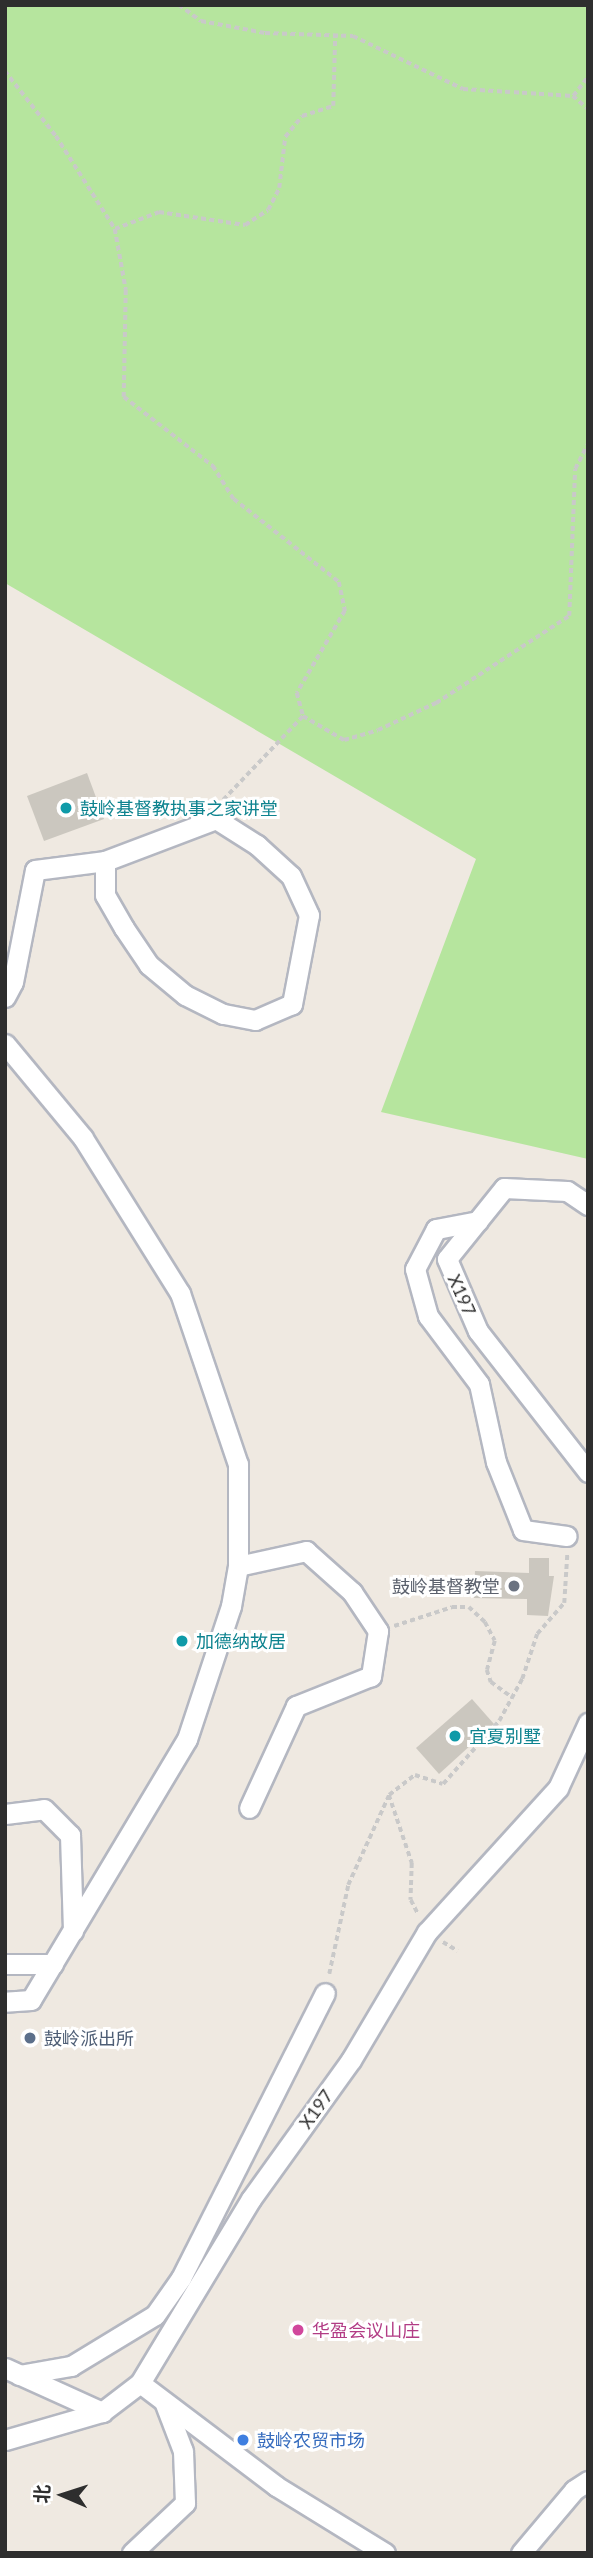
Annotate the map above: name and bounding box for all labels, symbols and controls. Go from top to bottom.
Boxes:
place label: 鼓岭基督教执事之家讲堂 [80,797,278,819]
marker: 鼓岭基督教执事之家讲堂 [58,800,74,816]
street label: X197 [443,1271,481,1319]
place label: 鼓岭基督教堂 [392,1575,500,1597]
marker: 鼓岭基督教堂 [506,1578,522,1594]
place label: 加德纳故居 [196,1630,286,1652]
marker: 加德纳故居 [174,1633,190,1649]
place label: 宜夏别墅 [469,1725,541,1747]
marker: 宜夏别墅 [447,1728,463,1744]
place label: 鼓岭派出所 [44,2027,134,2049]
marker: 鼓岭派出所 [22,2030,38,2046]
street label: X197 [295,2085,337,2133]
place label: 华盈会议山庄 [312,2319,420,2341]
marker: 华盈会议山庄 [290,2322,306,2338]
place label: 鼓岭农贸市场 [257,2429,365,2451]
marker: 鼓岭农贸市场 [235,2432,251,2448]
north arrow [28,2460,98,2530]
text: 北 [30,2484,54,2504]

